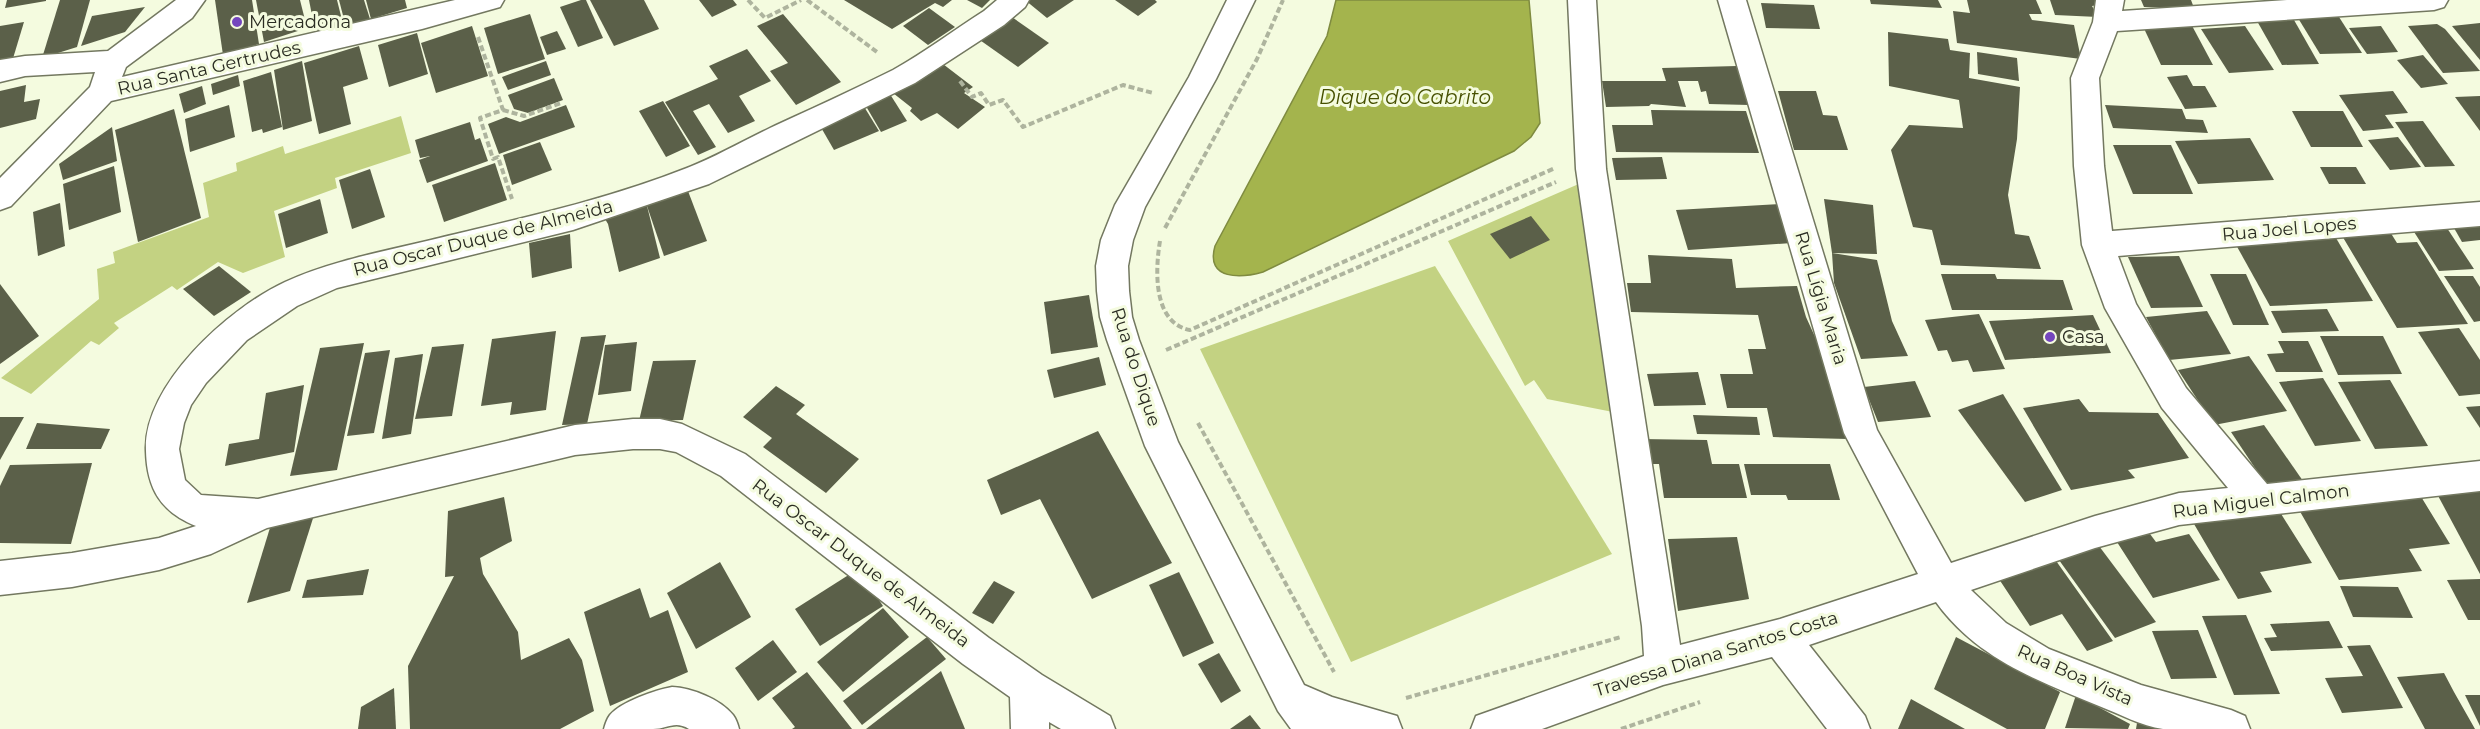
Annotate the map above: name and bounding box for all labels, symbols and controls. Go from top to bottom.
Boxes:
place label: Mercadona [249,11,351,33]
marker: Mercadona [230,15,244,29]
street label: Rua Santa Gertrudes [115,36,303,100]
water label: Dique do Cabrito [1319,85,1491,109]
street label: Rua Oscar Duque de Almeida [351,195,615,281]
street label: Rua Joel Lopes [2221,212,2357,246]
street label: Rua Lígia Maria [1790,228,1852,368]
street label: Rua do Dique [1106,305,1166,429]
place label: Casa [2062,326,2105,348]
marker: Casa [2043,330,2057,344]
street label: Rua Oscar Duque de Almeida [748,474,974,652]
street label: Rua Miguel Calmon [2171,479,2351,523]
street label: Travessa Diana Santos Costa [1591,606,1841,702]
street label: Rua Boa Vista [2014,640,2136,710]

